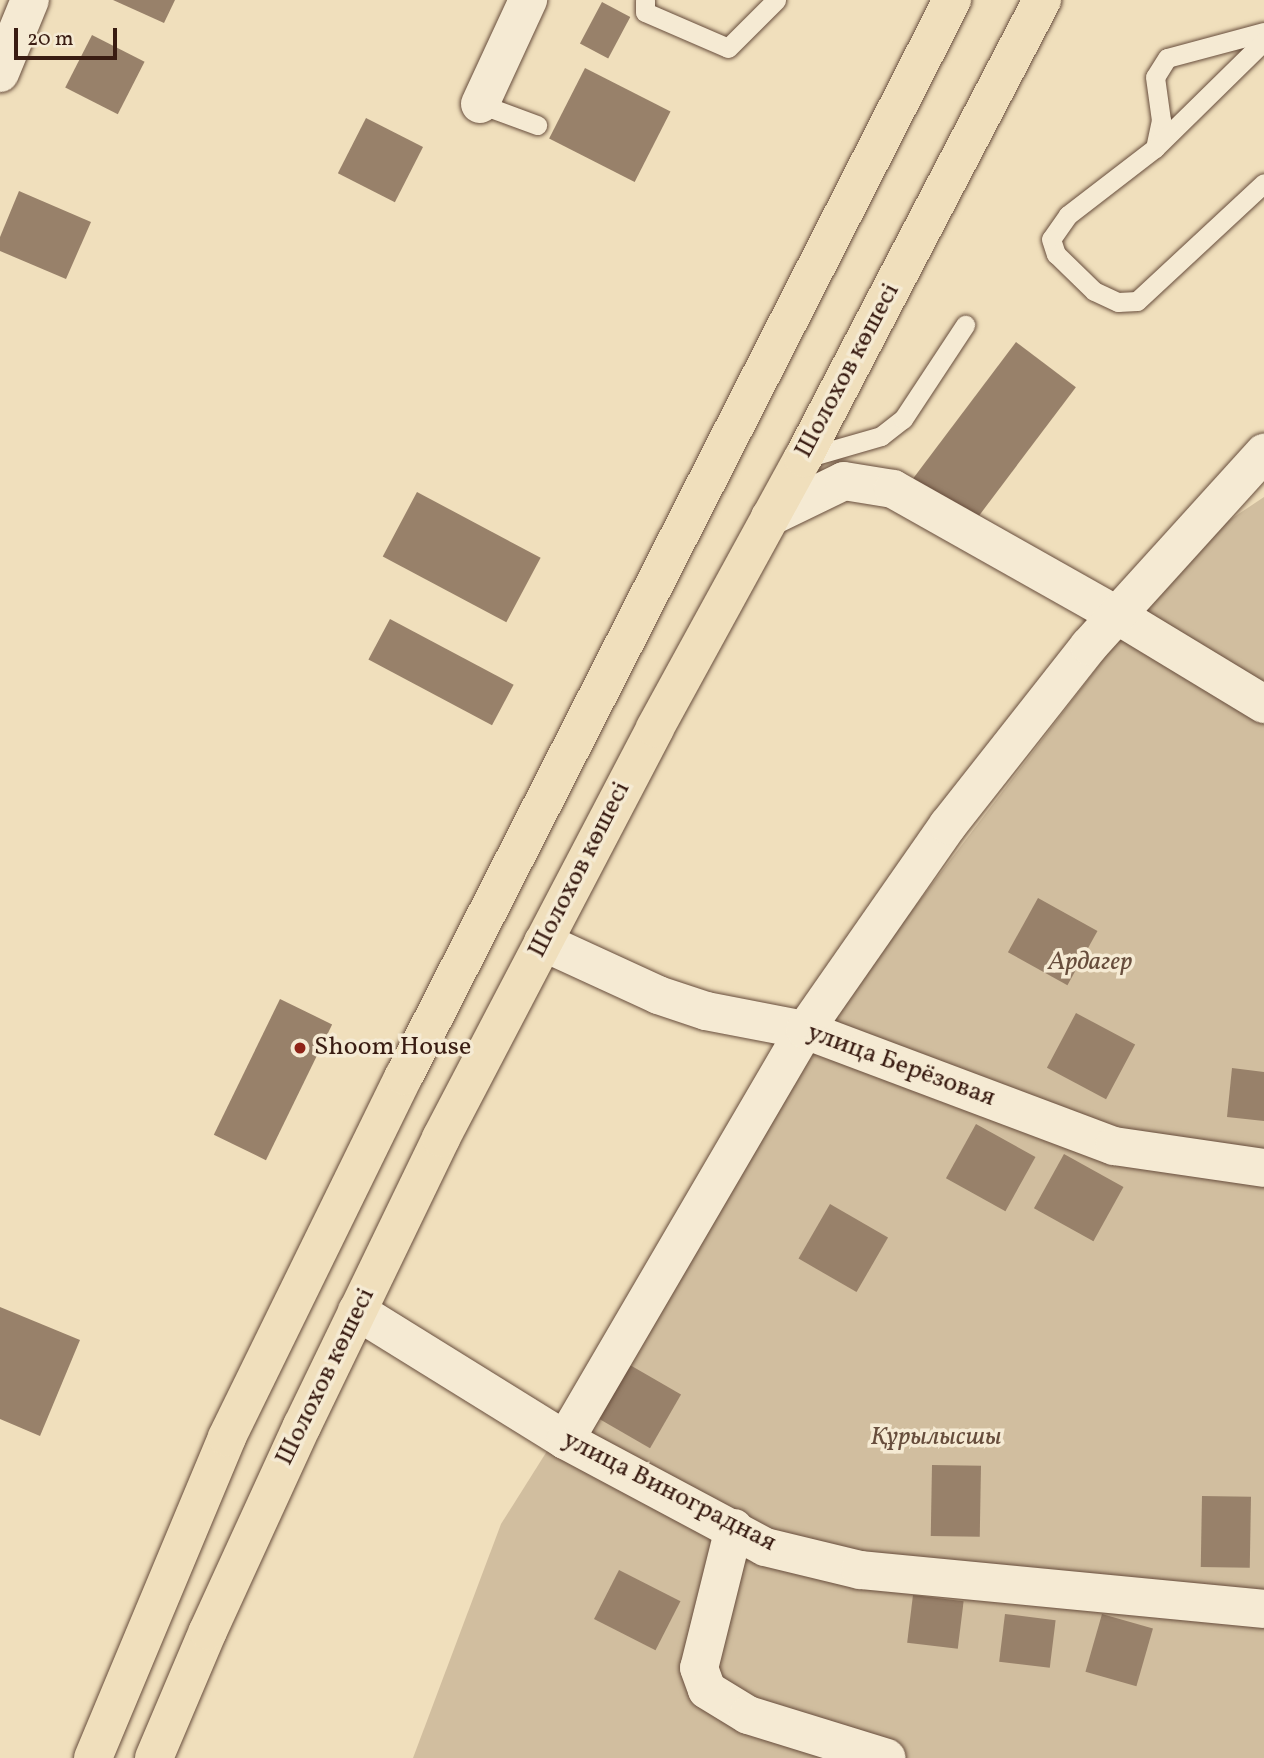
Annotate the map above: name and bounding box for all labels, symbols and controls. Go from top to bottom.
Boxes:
scale bar [18,14,121,58]
text: 20 m [27,25,73,54]
street label: Шолохов көшесі [789,278,907,464]
street label: Шолохов көшесі [522,777,638,963]
park label: Ардагер [1048,947,1132,979]
street label: улица Берёзовая [803,1017,999,1115]
place label: Shoom House [314,1032,471,1064]
marker: Shoom House [292,1040,308,1056]
street label: Шолохов көшесі [270,1283,382,1471]
park label: Құрылысшы [870,1422,1002,1454]
street label: улица Виноградная [557,1425,781,1559]

